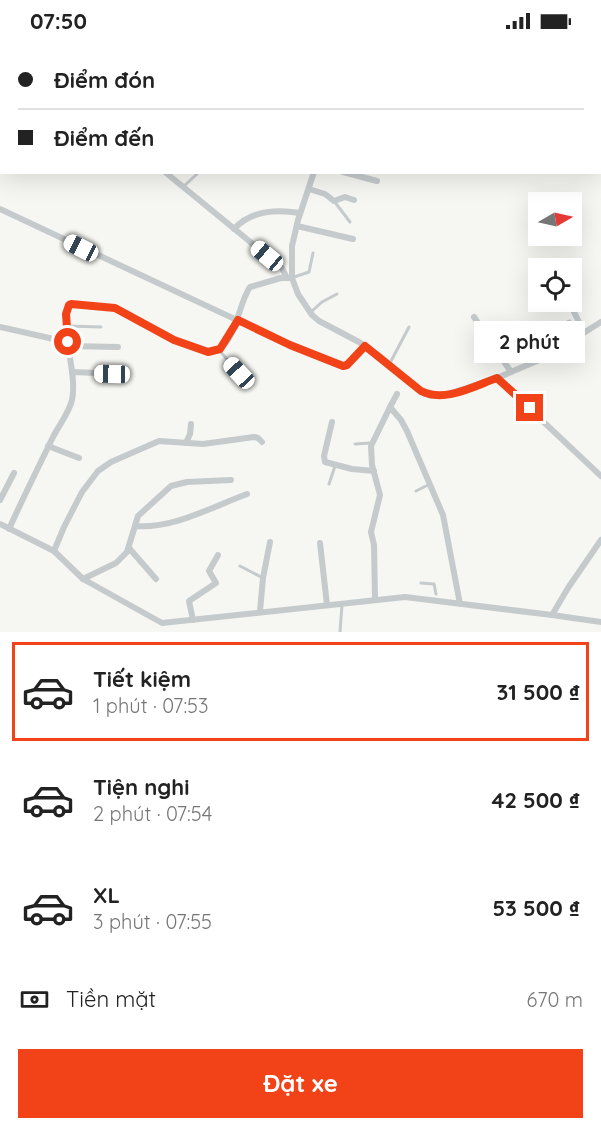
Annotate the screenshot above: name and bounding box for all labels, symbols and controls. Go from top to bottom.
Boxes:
text: 07:50 [30,7,87,35]
text: Điểm đón [54,66,155,94]
text: Điểm đến [54,124,154,152]
north arrow [528,192,582,246]
map controls [528,192,582,312]
car [61,232,101,264]
car [247,238,287,274]
button: locate [528,258,582,312]
callout: 2 phút [474,321,586,363]
route start [54,328,81,355]
text: 2 phút [499,329,560,354]
car [220,354,258,392]
car [94,365,130,383]
route end [516,394,543,421]
icon: car [21,665,75,719]
text: Tiết kiệm [93,665,191,693]
text: 31 500 ₫ [497,678,580,706]
text: 1 phút · 07:53 [93,693,209,718]
icon: car [21,773,75,827]
text: Tiện nghi [93,773,189,801]
text: 42 500 ₫ [491,786,580,814]
text: 2 phút · 07:54 [93,801,212,826]
icon: car [21,881,75,935]
text: XL [93,881,120,909]
text: 53 500 ₫ [492,894,580,922]
text: 3 phút · 07:55 [93,909,212,934]
icon: cash [18,983,51,1016]
text: Tiền mặt [66,985,156,1013]
text: 670 m [526,987,583,1012]
button: Đặt xe [18,1049,583,1118]

